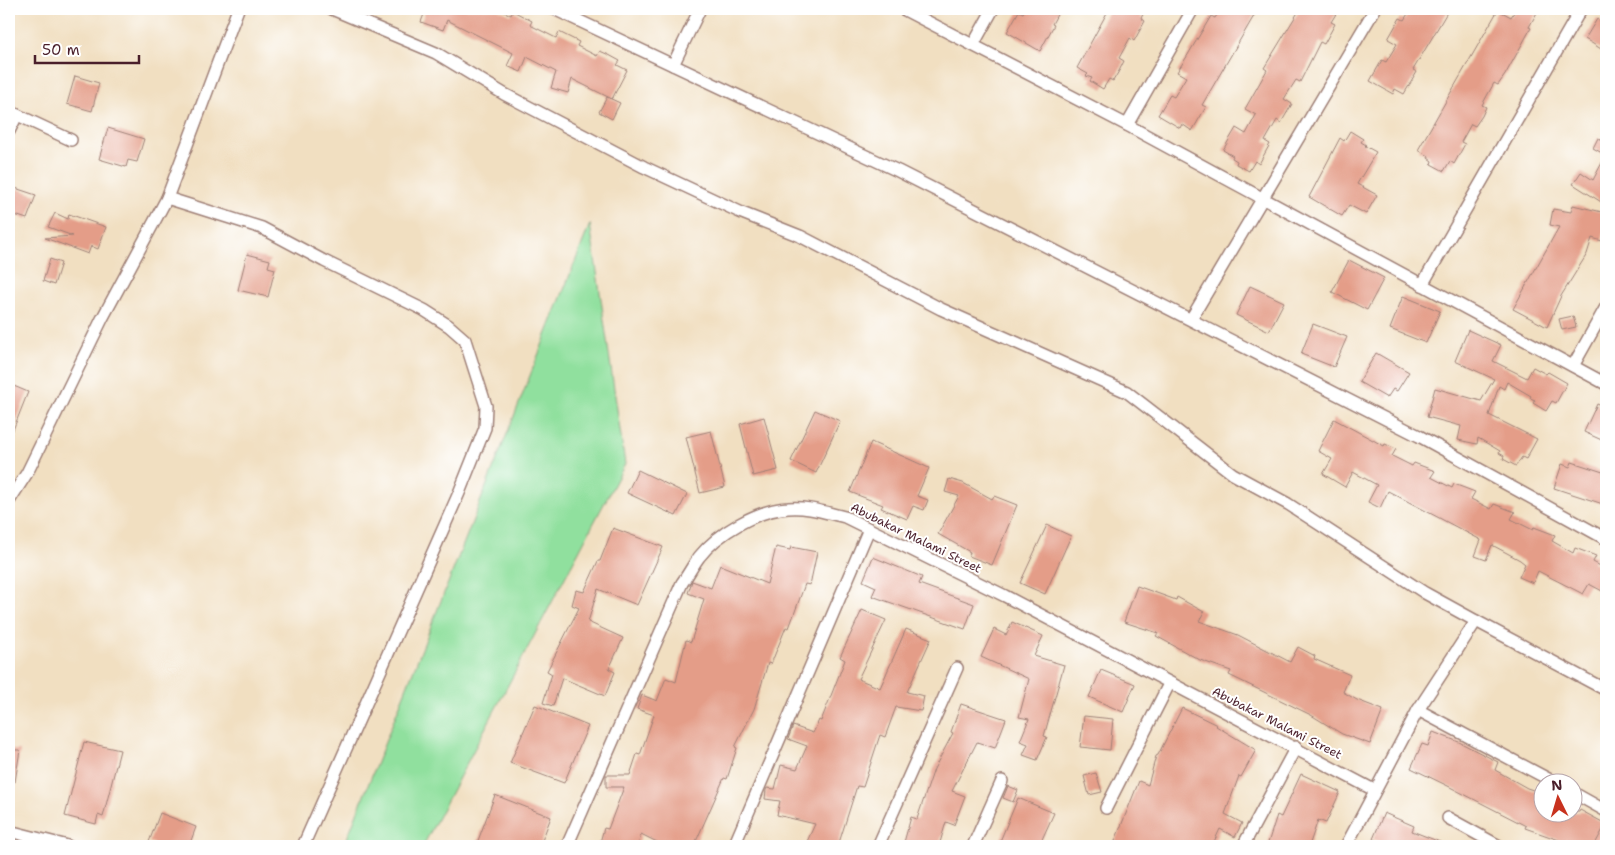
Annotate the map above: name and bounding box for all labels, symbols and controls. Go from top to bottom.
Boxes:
scale bar [35,32,139,64]
text: 50 m [42,40,80,60]
street label: Abubakar Malami Street [848,499,984,577]
street label: Abubakar Malami Street [1209,683,1345,763]
north arrow [1532,772,1582,822]
text: N [1551,776,1563,794]

